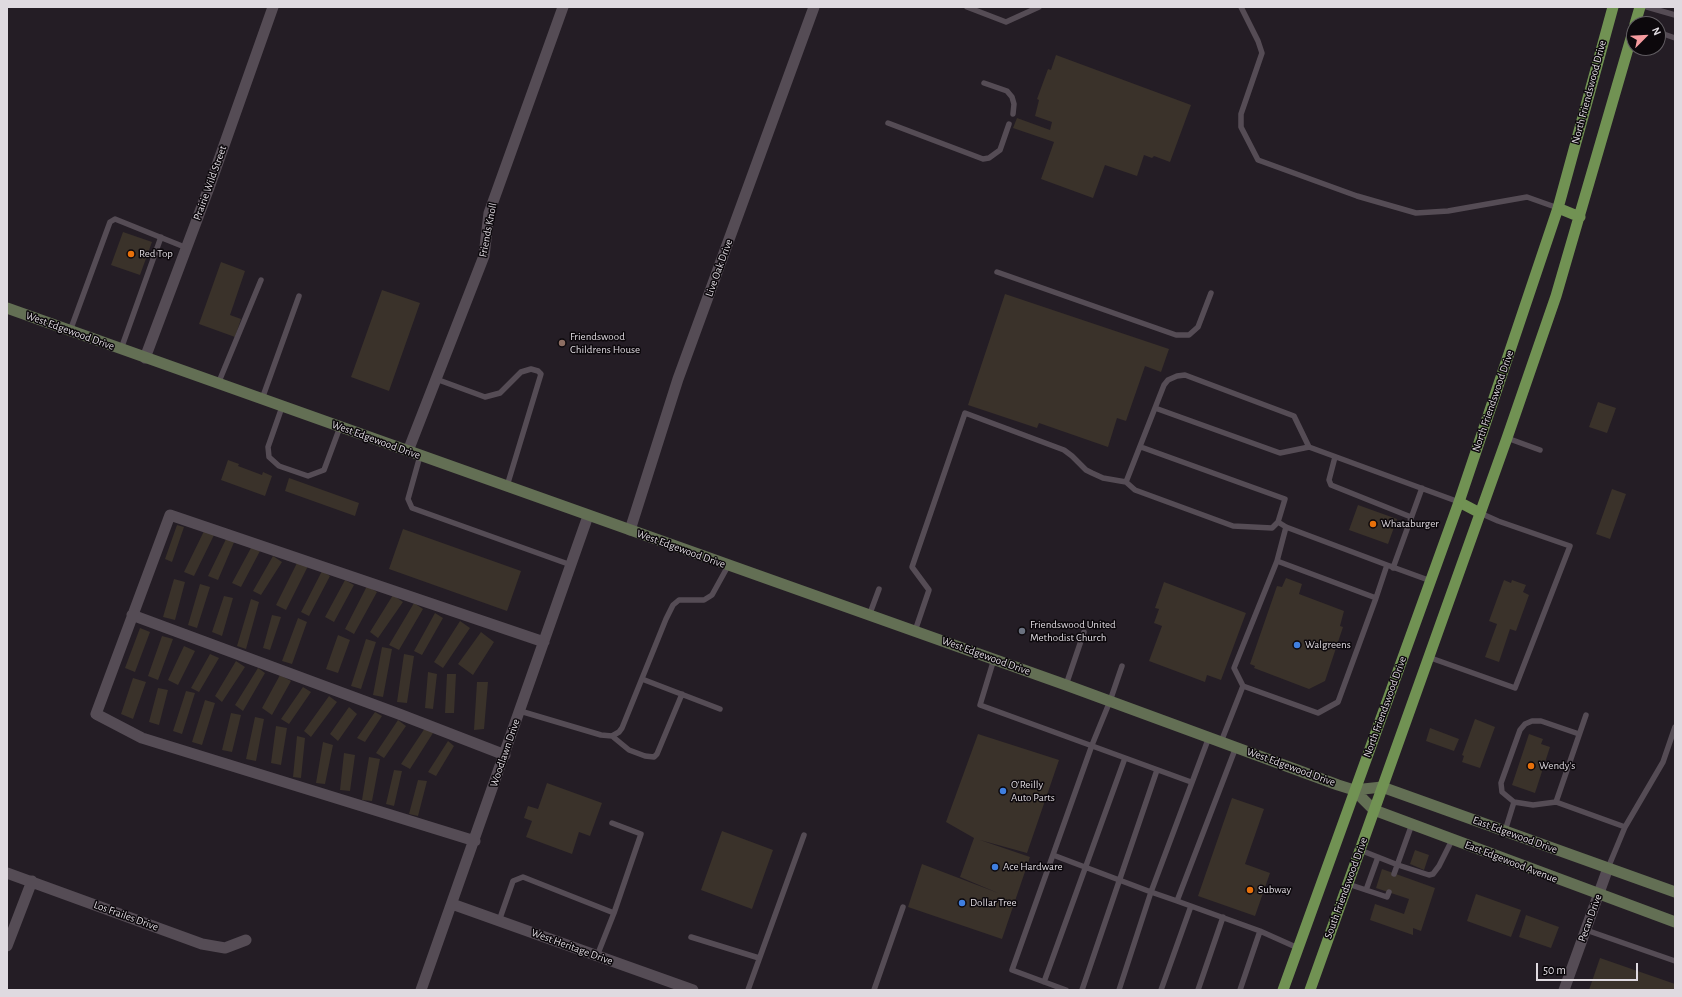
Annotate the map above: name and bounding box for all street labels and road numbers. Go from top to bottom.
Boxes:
street label: North Friendswood Drive [1569,39,1609,145]
street label: Prairie Wild Street [190,144,230,222]
street label: Friends Knoll [476,202,500,258]
street label: Live Oak Drive [702,237,736,299]
street label: West Edgewood Drive [24,309,116,353]
street label: North Friendswood Drive [1469,348,1517,454]
street label: West Edgewood Drive [330,418,422,462]
street label: West Edgewood Drive [635,527,727,571]
street label: West Edgewood Drive [940,634,1032,678]
street label: North Friendswood Drive [1361,655,1409,759]
street label: Woodlawn Drive [487,717,523,789]
street label: West Edgewood Drive [1245,745,1337,789]
street label: East Edgewood Drive [1471,814,1559,856]
street label: South Friendswood Drive [1322,836,1370,940]
street label: East Edgewood Avenue [1463,838,1559,886]
street label: Pecan Drive [1575,892,1605,944]
street label: Los Frailes Drive [92,898,160,934]
street label: West Heritage Drive [529,926,615,968]

